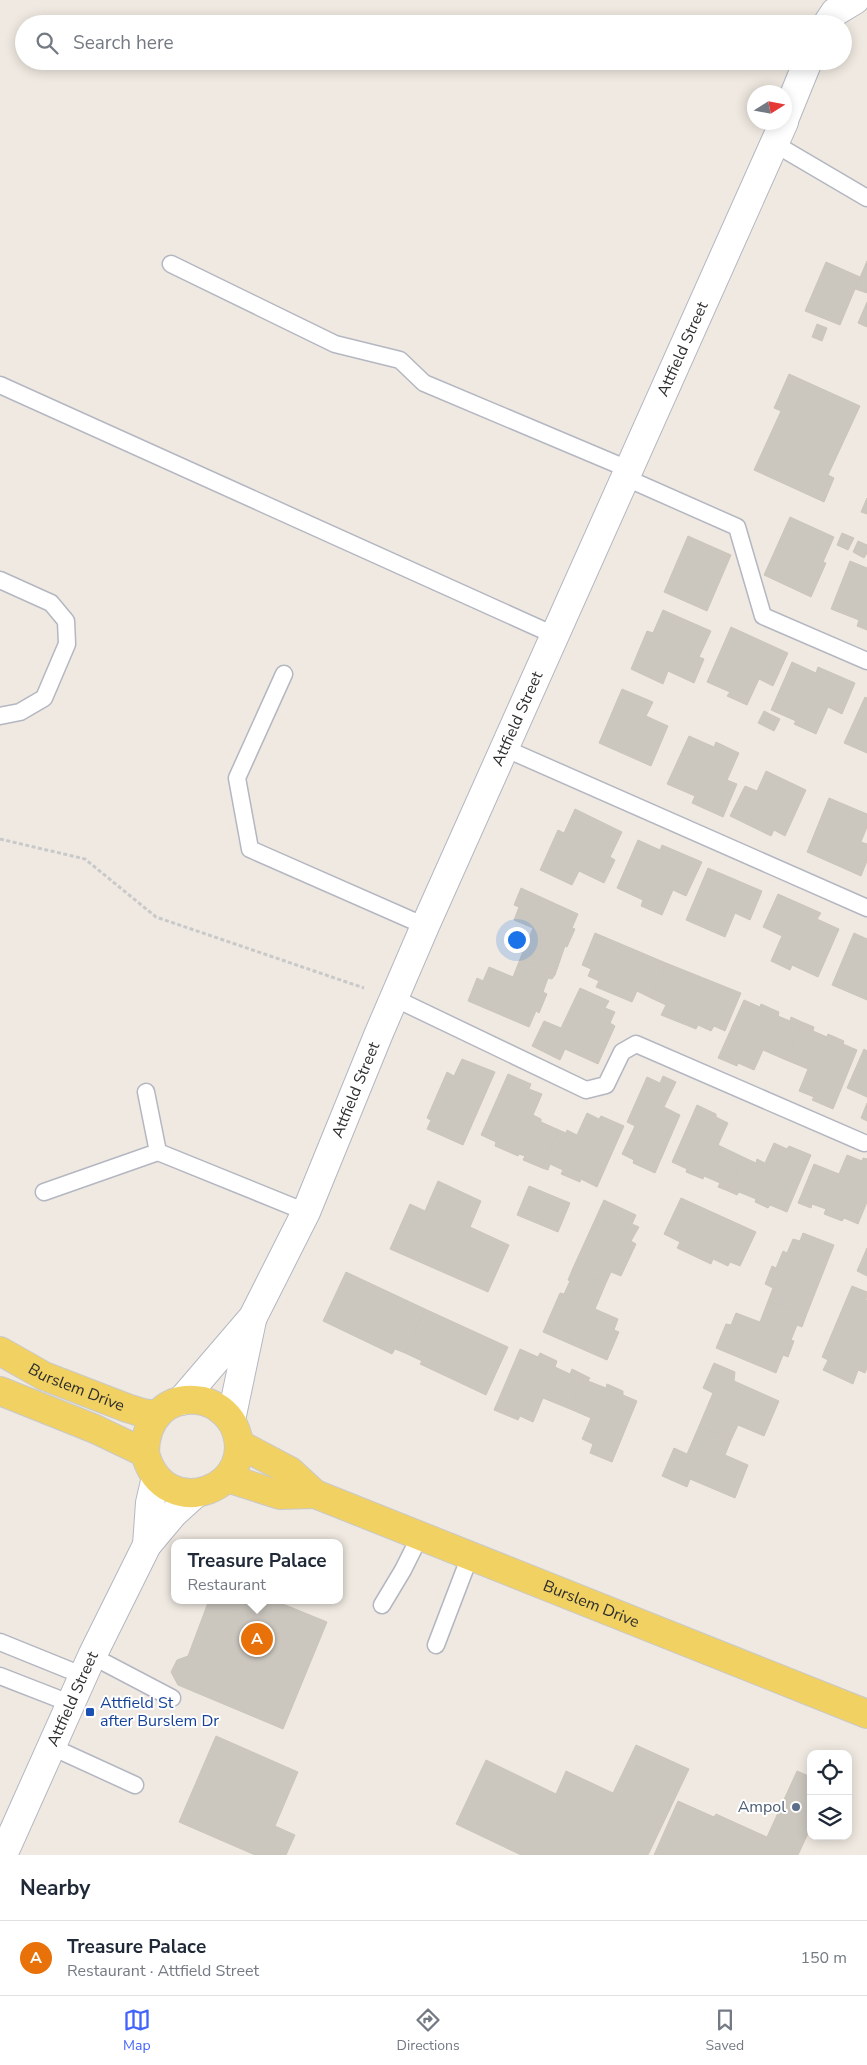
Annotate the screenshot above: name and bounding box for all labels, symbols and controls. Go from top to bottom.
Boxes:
search box [15,15,852,70]
icon: search [33,29,61,57]
text: Search here [73,30,174,56]
north arrow [747,85,792,130]
street label: Attfield Street [652,298,714,400]
street label: Attfield Street [487,667,548,770]
your location [504,927,530,953]
street label: Attfield Street [326,1038,385,1141]
street label: Burslem Drive [24,1358,128,1417]
popup [171,1539,343,1604]
text: Treasure Palace [187,1548,327,1574]
text: Restaurant [187,1574,266,1596]
street label: Burslem Drive [540,1575,643,1633]
pin: A [241,1620,273,1658]
street label: Attfield Street [42,1647,104,1750]
place label: Attfield St after Burslem Dr [100,1692,219,1732]
marker: Attfield St after Burslem Dr [84,1706,96,1718]
map controls [807,1750,852,1840]
button: locate [807,1750,852,1795]
button: layers [807,1795,852,1840]
place label: Ampol [738,1796,786,1818]
marker: Ampol [790,1801,802,1813]
text: Nearby [20,1874,90,1902]
text: Treasure Palace [67,1934,206,1960]
text: A [30,1947,42,1969]
text: 150 m [800,1947,847,1969]
text: Restaurant · Attfield Street [67,1960,259,1982]
tab: Map [123,2006,151,2055]
tab: Directions [397,2006,460,2055]
tab: Saved [705,2006,744,2055]

